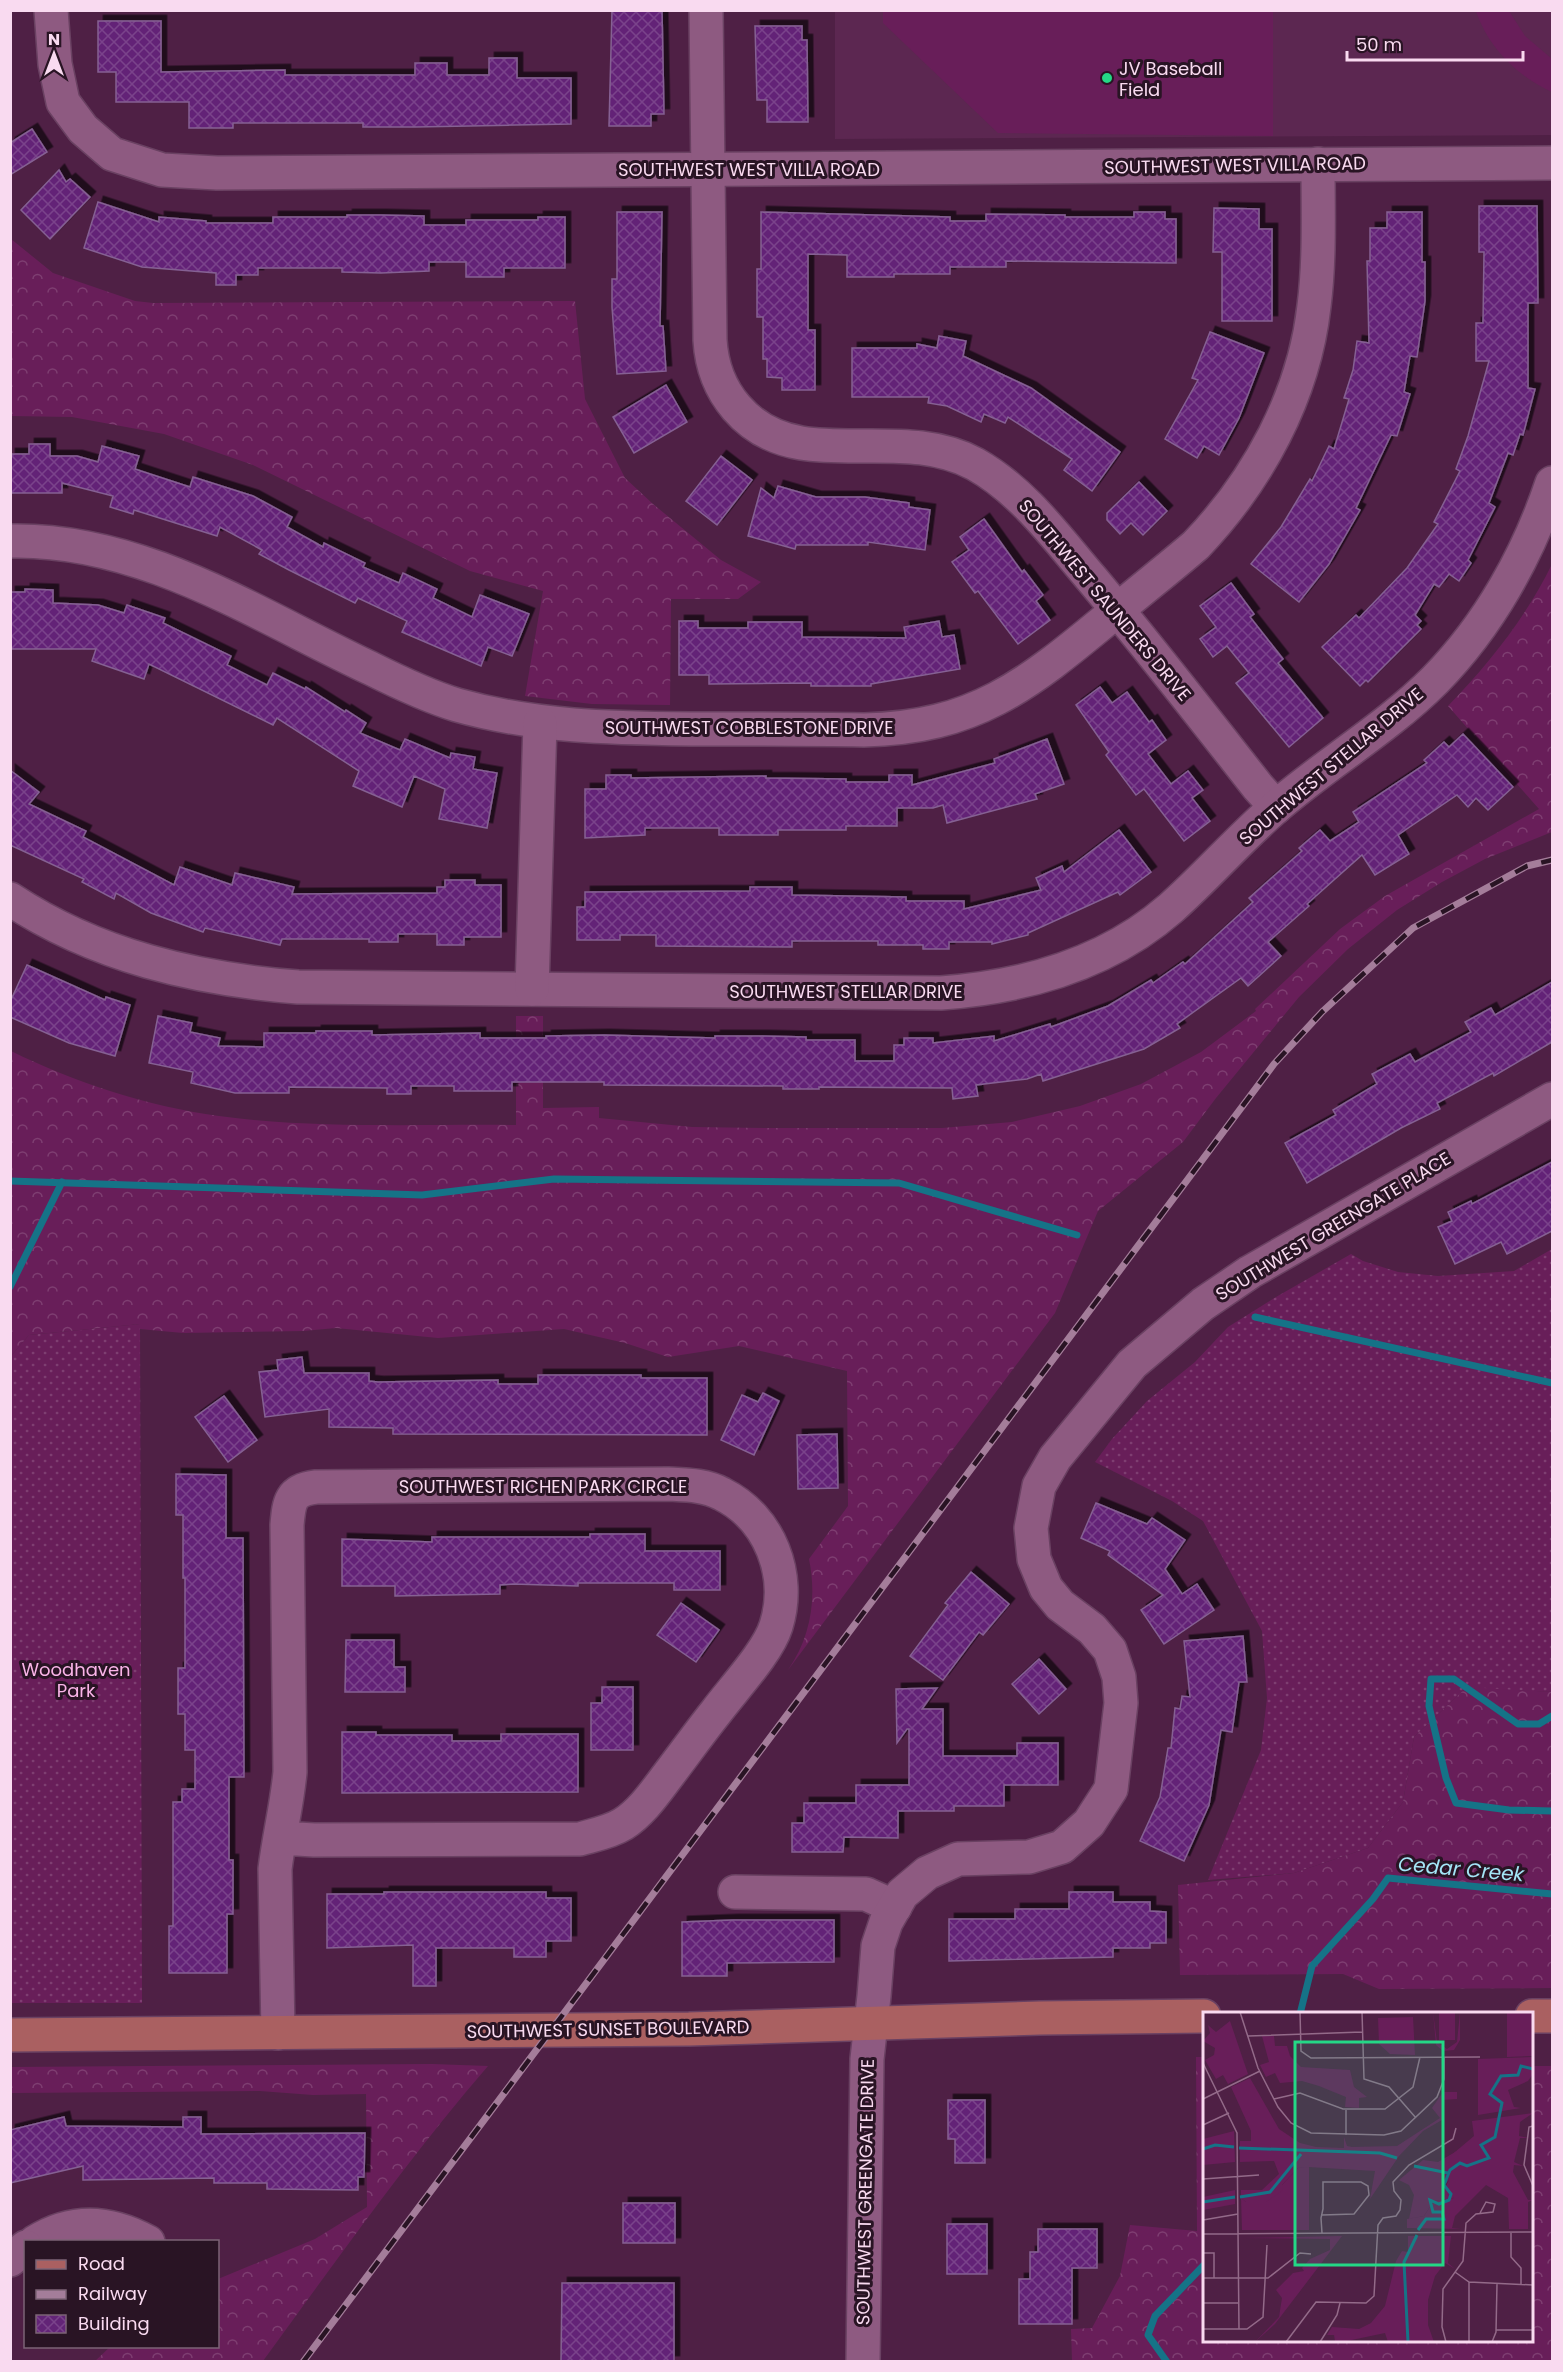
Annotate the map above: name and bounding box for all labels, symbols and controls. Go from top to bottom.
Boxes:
north arrow [24,24,84,84]
scale bar [1347,24,1522,62]
text: N [48,28,60,51]
text: 50 m [1356,32,1402,57]
place label: JV Baseball Field [1119,56,1222,102]
marker: JV Baseball Field [1100,71,1114,85]
street label: SOUTHWEST WEST VILLA ROAD [1104,150,1366,180]
street label: SOUTHWEST WEST VILLA ROAD [618,157,880,182]
street label: SOUTHWEST SAUNDERS DRIVE [1013,494,1197,706]
street label: SOUTHWEST STELLAR DRIVE [1234,681,1428,851]
street label: SOUTHWEST COBBLESTONE DRIVE [605,715,893,740]
street label: SOUTHWEST STELLAR DRIVE [729,979,963,1004]
street label: SOUTHWEST GREENGATE PLACE [1211,1146,1455,1306]
street label: SOUTHWEST RICHEN PARK CIRCLE [399,1474,687,1499]
park label: Woodhaven Park [21,1657,131,1703]
water label: Cedar Creek [1397,1850,1527,1889]
inset map [1203,2012,1533,2342]
street label: SOUTHWEST SUNSET BOULEVARD [466,2014,750,2044]
street label: SOUTHWEST GREENGATE DRIVE [850,2059,880,2325]
legend [24,2240,219,2348]
text: Road [78,2251,125,2276]
text: Railway [78,2281,147,2306]
text: Building [78,2311,150,2336]

